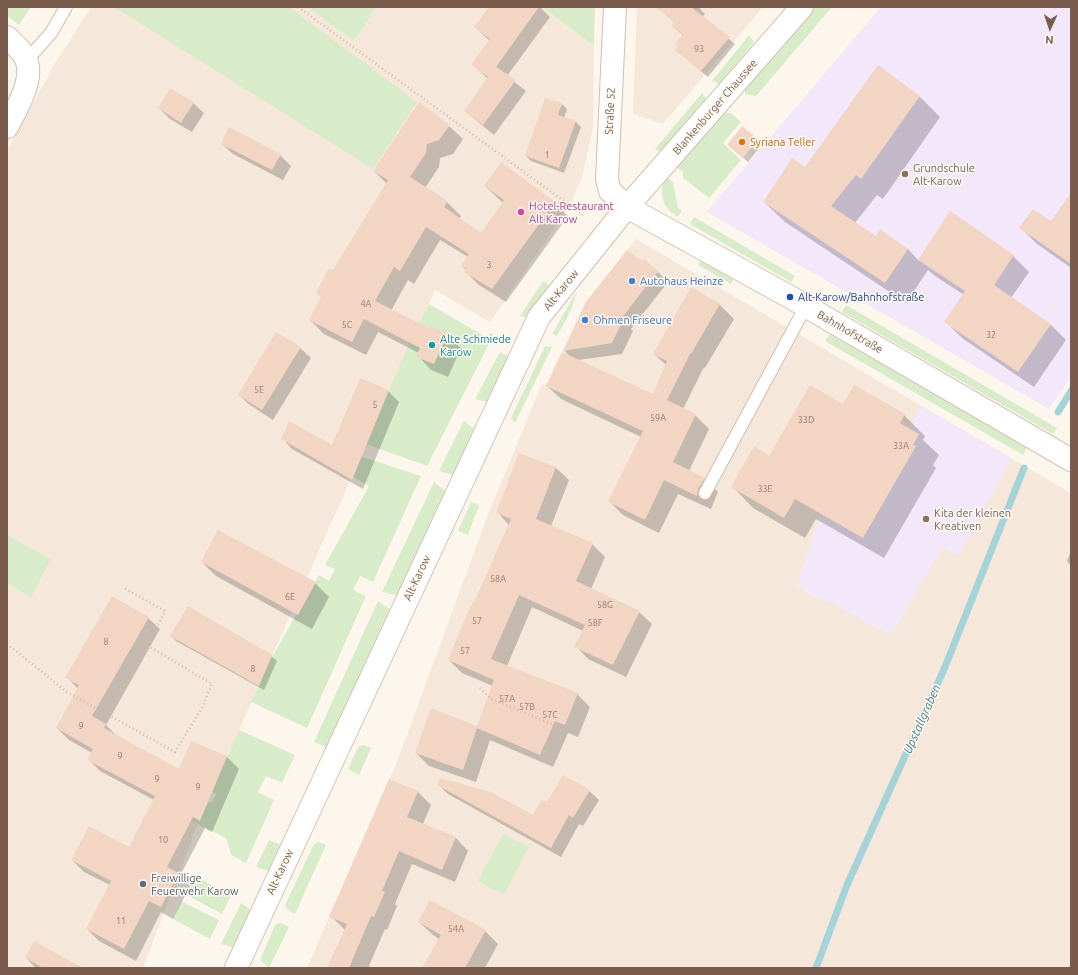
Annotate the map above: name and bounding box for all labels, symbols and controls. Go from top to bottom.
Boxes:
north arrow [1030,8,1070,48]
text: N [1045,34,1054,46]
house number: 93 [694,44,704,54]
street label: Blankenburger Chaussee [670,57,760,157]
street label: Straße 52 [602,87,618,135]
place label: Syriana Teller [750,135,816,149]
marker: Syriana Teller [737,137,747,147]
house number: 1 [544,150,550,160]
place label: Grundschule Alt-Karow [913,161,975,187]
marker: Grundschule Alt-Karow [900,169,910,179]
place label: Hotel-Restaurant Alt Karow [529,199,614,225]
marker: Hotel-Restaurant Alt Karow [516,207,526,217]
house number: 3 [486,260,492,270]
street label: Alt-Karow [541,267,581,313]
place label: Autohaus Heinze [640,274,723,288]
marker: Autohaus Heinze [627,276,637,286]
place label: Alt-Karow/Bahnhofstraße [798,290,924,304]
marker: Alt-Karow/Bahnhofstraße [785,292,795,302]
house number: 4A [361,299,371,309]
street label: Bahnhofstraße [815,308,885,356]
place label: Ohmen Friseure [593,313,672,327]
marker: Ohmen Friseure [580,315,590,325]
house number: 5C [342,320,352,330]
house number: 32 [986,330,996,340]
place label: Alte Schmiede Karow [440,332,511,358]
marker: Alte Schmiede Karow [427,340,437,350]
house number: 5E [254,385,264,395]
house number: 5 [372,400,378,410]
house number: 59A [650,413,666,423]
house number: 33D [798,415,814,425]
house number: 33A [893,441,909,451]
house number: 33E [757,484,773,494]
place label: Kita der kleinen Kreativen [934,506,1011,532]
marker: Kita der kleinen Kreativen [921,514,931,524]
street label: Alt-Karow [401,553,433,603]
house number: 58A [490,574,506,584]
house number: 6E [285,592,295,602]
house number: 58G [597,600,613,610]
house number: 57 [472,616,482,626]
house number: 58F [588,618,602,628]
house number: 8 [103,637,109,647]
house number: 57 [460,646,470,656]
house number: 8 [250,664,256,674]
water label: Upstallgraben [900,682,944,756]
house number: 57A [499,694,515,704]
house number: 57B [519,702,535,712]
house number: 57C [542,710,558,720]
house number: 9 [78,721,84,731]
house number: 9 [117,751,123,761]
house number: 9 [154,774,160,784]
house number: 9 [195,782,201,792]
house number: 10 [158,835,168,845]
street label: Alt-Karow [264,847,296,897]
place label: Freiwillige Feuerwehr Karow [151,871,239,897]
marker: Freiwillige Feuerwehr Karow [138,879,148,889]
house number: 11 [116,916,126,926]
house number: 54A [448,924,464,934]

